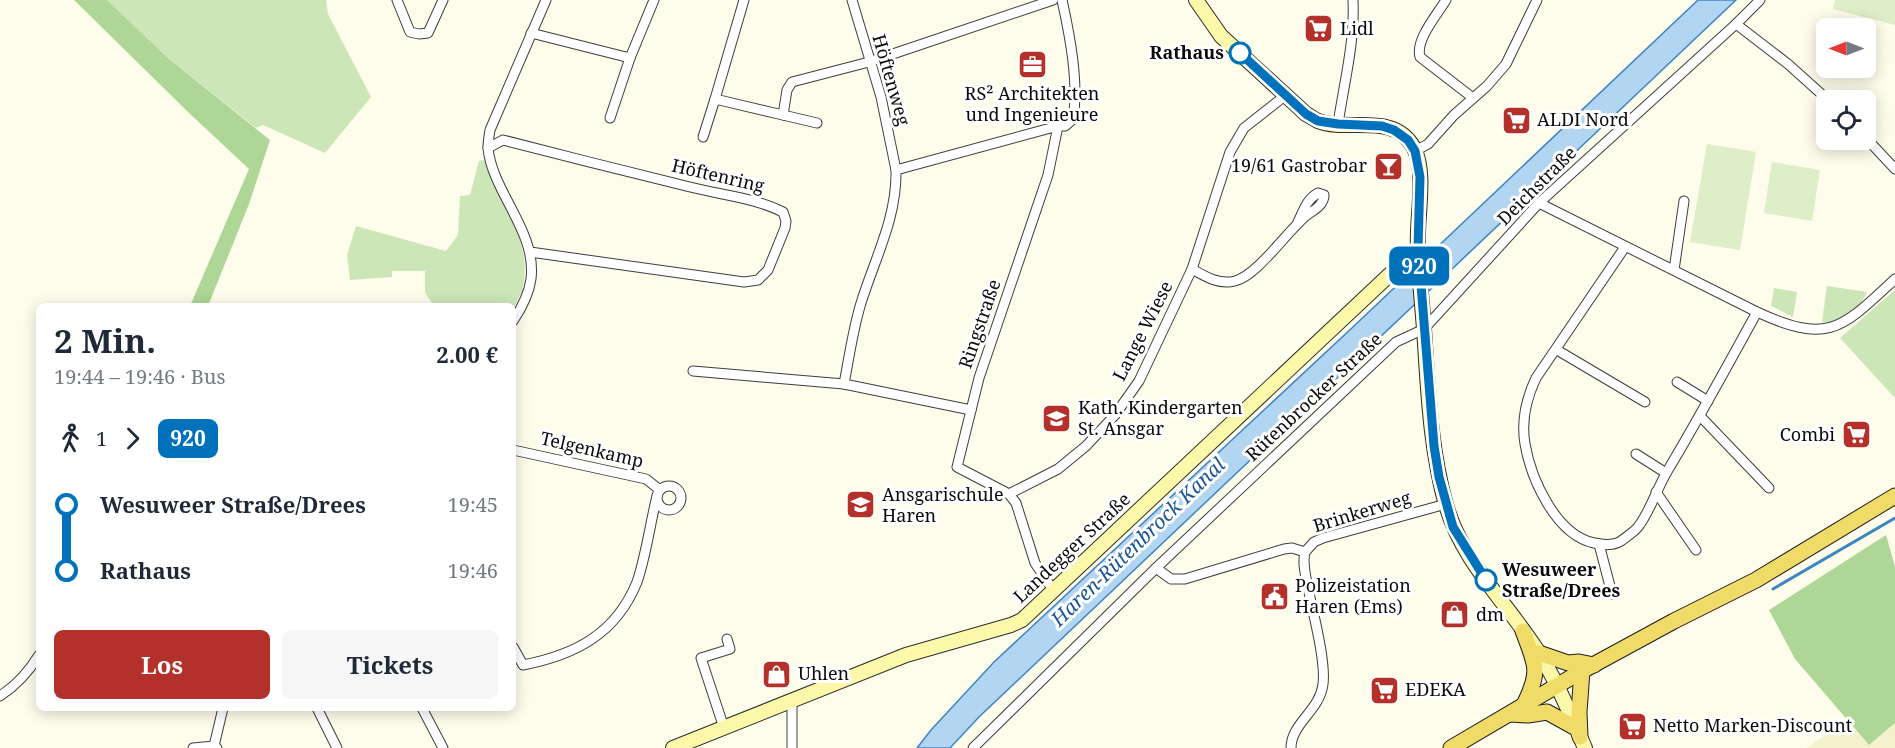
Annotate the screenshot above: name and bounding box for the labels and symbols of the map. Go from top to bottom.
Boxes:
supermarket icon: Lidl [1303,13,1335,45]
place label: Lidl [1340,16,1374,40]
north arrow [1816,18,1876,78]
street label: Höftenweg [868,31,916,128]
place label: Rathaus [1150,40,1224,64]
marker: Rathaus [1229,42,1251,64]
office icon: RS² Architekten und Ingenieure [1016,49,1048,81]
place label: RS² Architekten und Ingenieure [965,81,1100,126]
supermarket icon: ALDI Nord [1500,104,1532,136]
place label: ALDI Nord [1537,107,1629,131]
street label: Deichstraße [1491,140,1581,230]
bar icon: 19/61 Gastrobar [1372,150,1404,182]
street label: Höftenring [670,153,767,197]
place label: 19/61 Gastrobar [1231,153,1368,177]
line badge: 920 [1384,246,1454,286]
street label: Ringstraße [953,276,1006,371]
street label: Lange Wiese [1107,277,1178,385]
street label: Rütenbrocker Straße [1240,327,1387,466]
place label: Kath. Kindergarten St. Ansgar [1078,395,1243,440]
school or university icon: Kath. Kindergarten St. Ansgar [1041,402,1073,434]
supermarket icon: Combi [1840,419,1872,451]
place label: Combi [1780,422,1835,446]
street label: Telgenkamp [538,426,646,473]
water label: Haren-Rütenbrock Kanal [1044,451,1231,633]
place label: Ansgarischule Haren [882,482,1004,527]
street label: Brinkerweg [1310,485,1414,537]
street label: Landegger Straße [1008,487,1135,608]
school or university icon: Ansgarischule Haren [845,489,877,521]
place label: Wesuweer Straße/Drees [1502,557,1621,602]
marker: Wesuweer Straße/Drees [1475,569,1497,591]
place label: Polizeistation Haren (Ems) [1295,573,1411,618]
public building icon: Polizeistation Haren (Ems) [1258,580,1290,612]
shop icon: dm [1439,599,1471,631]
place label: dm [1476,602,1504,626]
shop icon: Uhlen [761,658,793,690]
place label: Uhlen [798,661,850,685]
supermarket icon: EDEKA [1368,674,1400,706]
place label: EDEKA [1405,677,1466,701]
supermarket icon: Netto Marken-Discount [1616,710,1648,742]
place label: Netto Marken-Discount [1653,713,1852,737]

